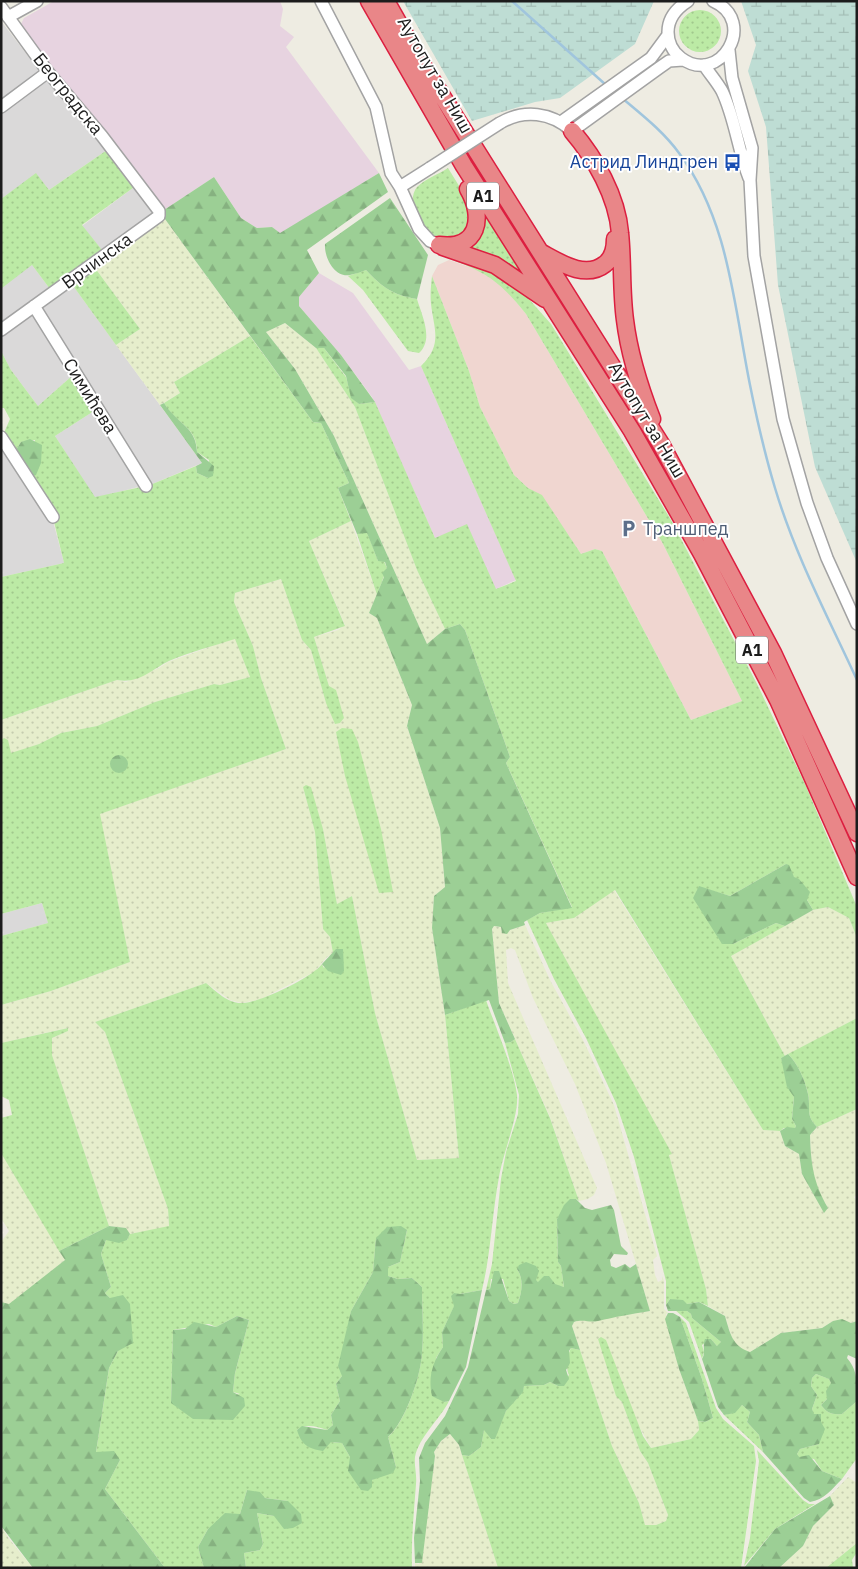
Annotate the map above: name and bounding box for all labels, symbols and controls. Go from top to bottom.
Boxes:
street label: Аутопут за Ниш [393,12,478,137]
street label: Београдска [28,48,109,140]
place label: Астрид Линдгрен [570,150,718,173]
bus stop icon: Астрид Линдгрен [722,152,742,172]
road number: A1 [467,182,499,210]
street label: Врчинска [57,227,137,294]
street label: Симићева [58,354,123,438]
street label: Аутопут за Ниш [604,358,691,482]
place label: Траншпед [643,517,729,540]
parking icon: Траншпед [619,519,639,539]
road number: A1 [736,636,768,664]

